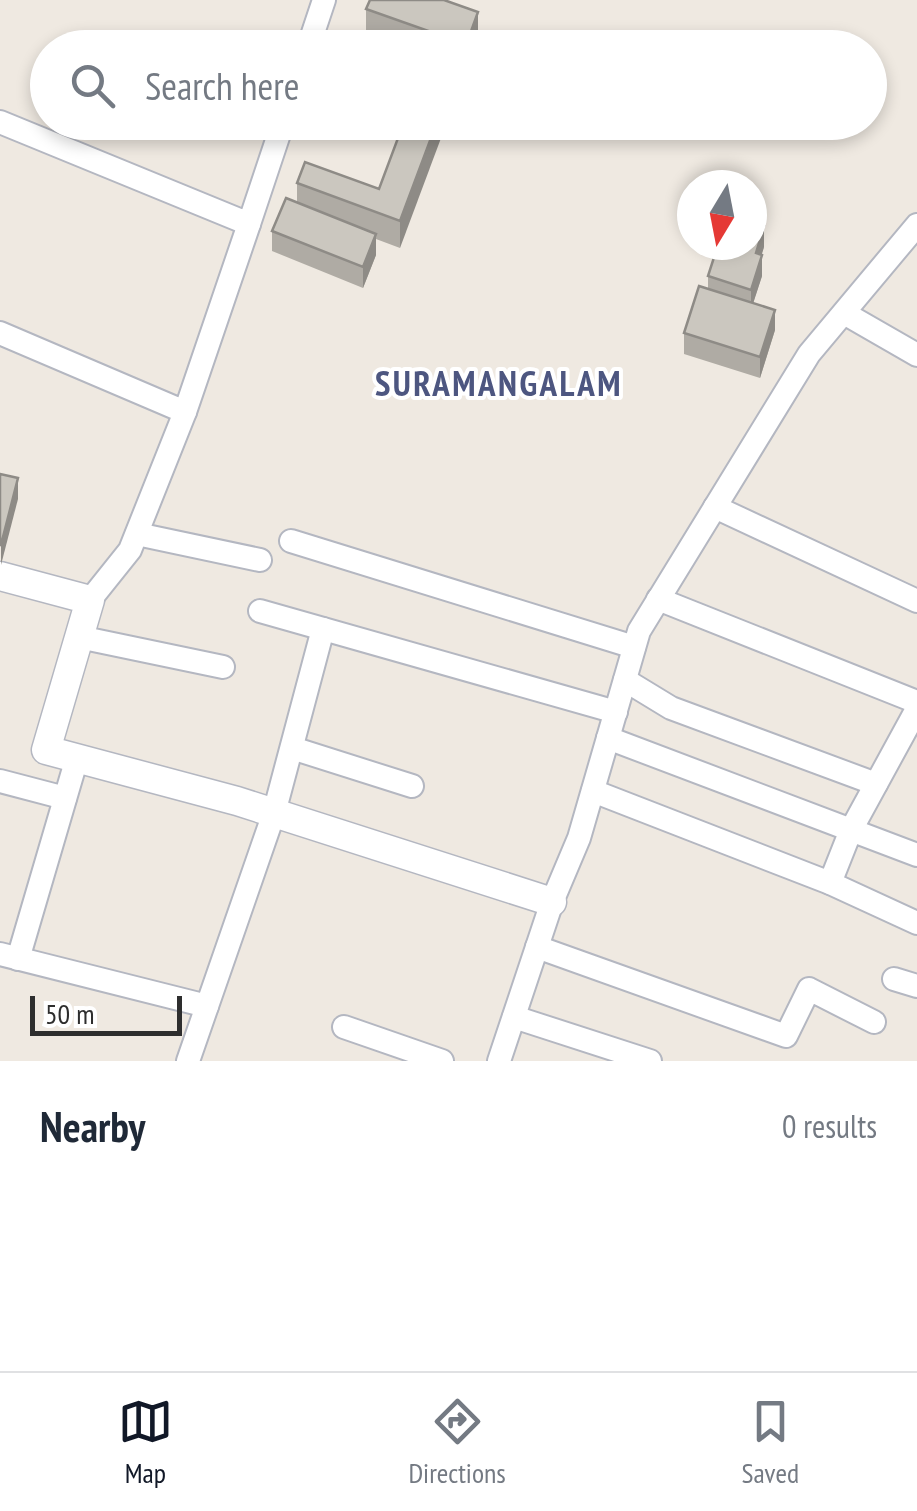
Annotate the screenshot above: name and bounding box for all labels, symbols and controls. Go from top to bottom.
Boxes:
search box [30,30,887,140]
icon: search [65,58,120,113]
text: Search here [145,61,299,110]
north arrow [677,170,767,260]
district label: SURAMANGALAM [375,360,623,406]
scale bar [30,991,182,1036]
text: 50 m [45,995,94,1032]
text: Nearby [40,1099,145,1154]
text: 0 results [782,1105,877,1147]
tab: Map [118,1394,173,1491]
tab: Directions [408,1394,506,1491]
tab: Saved [741,1394,799,1491]

